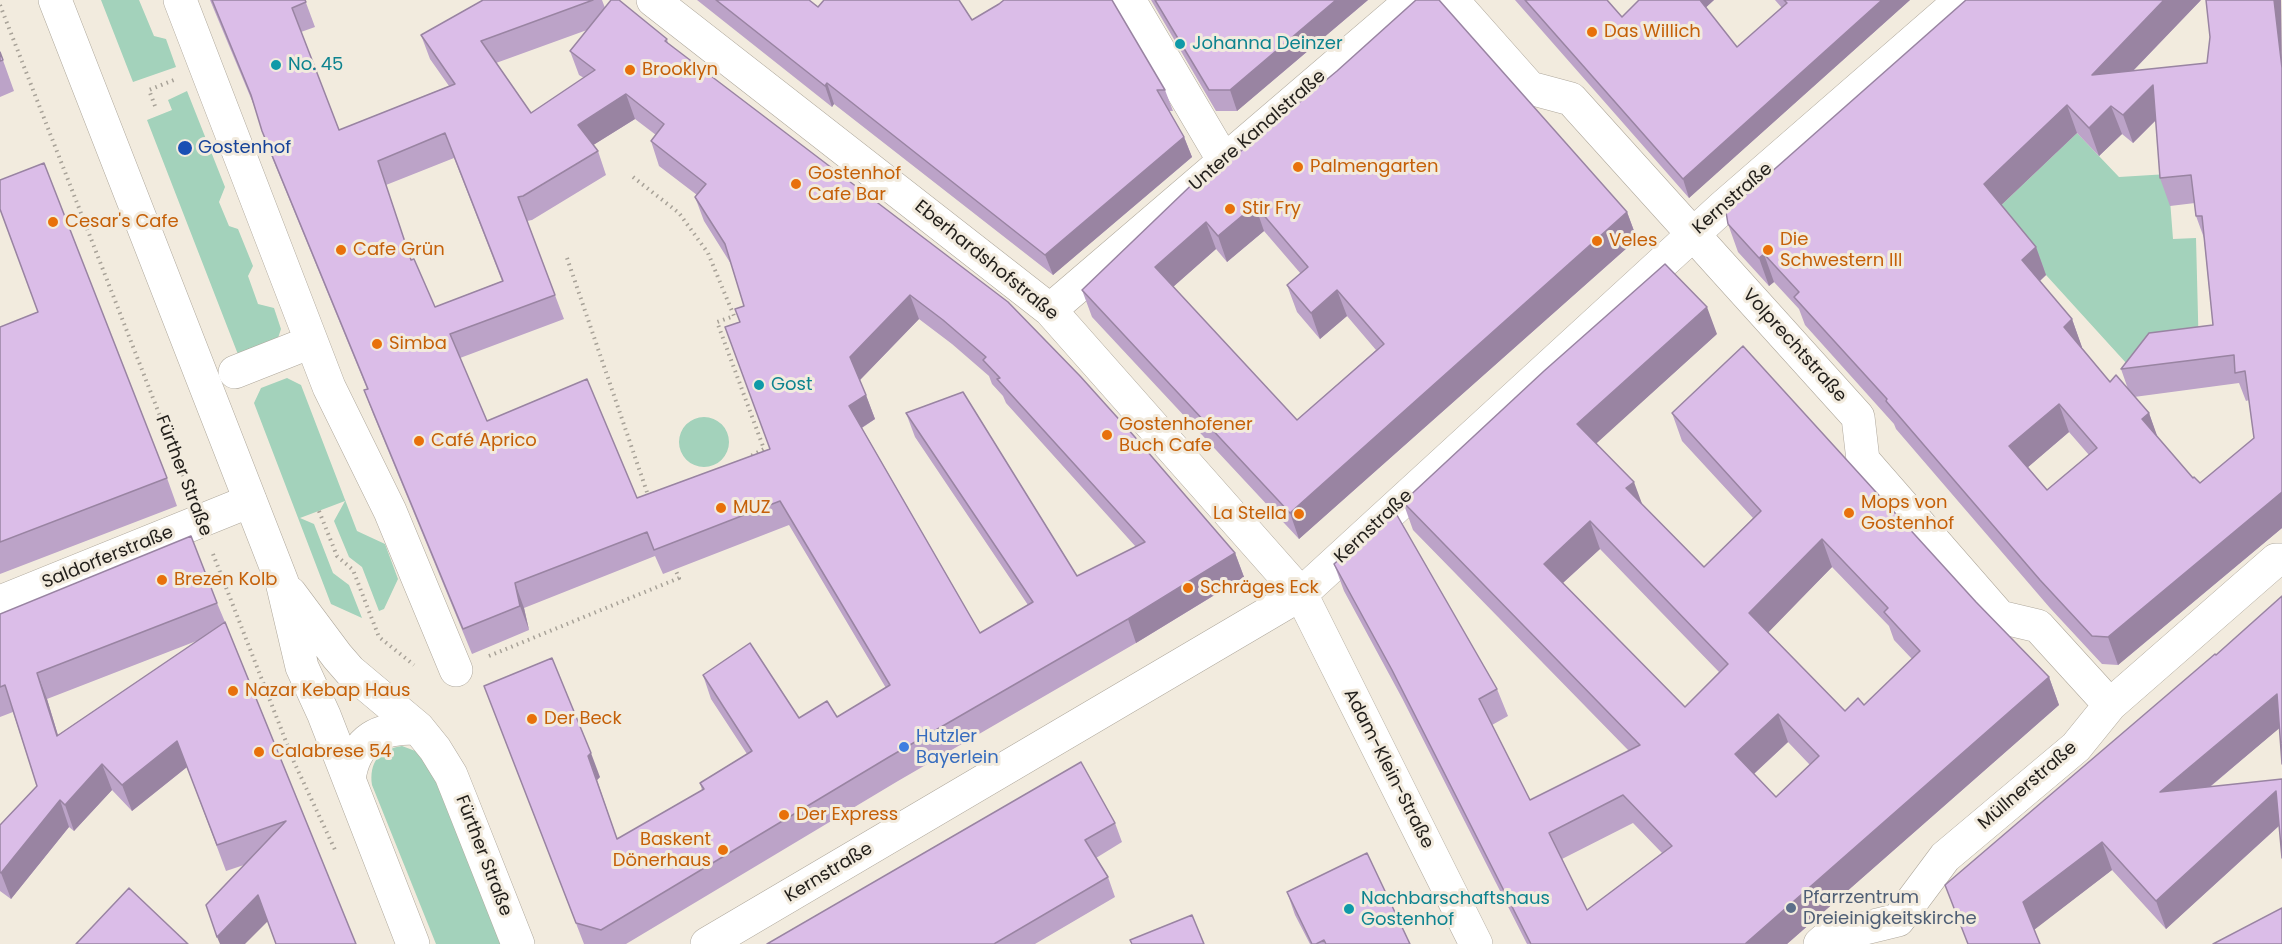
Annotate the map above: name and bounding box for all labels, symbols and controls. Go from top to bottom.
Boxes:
place label: Das Willich [1604,21,1701,43]
marker: Das Willich [1585,25,1599,39]
place label: Johanna Deinzer [1192,33,1343,55]
marker: Johanna Deinzer [1173,37,1187,51]
place label: No. 45 [288,54,343,76]
marker: No. 45 [269,58,283,72]
place label: Brooklyn [642,59,718,81]
marker: Brooklyn [623,63,637,77]
street label: Untere Kanalstraße [1185,66,1331,196]
place label: Gostenhof [198,137,291,159]
marker: Gostenhof [176,139,194,157]
place label: Palmengarten [1310,156,1439,178]
street label: Kernstraße [1689,159,1777,239]
marker: Palmengarten [1291,160,1305,174]
place label: Gostenhof Cafe Bar [808,163,901,206]
marker: Gostenhof Cafe Bar [789,177,803,191]
street label: Eberhardshofstraße [910,196,1062,326]
place label: Stir Fry [1242,198,1301,220]
marker: Stir Fry [1223,202,1237,216]
place label: Cesar's Cafe [65,211,179,233]
marker: Cesar's Cafe [46,215,60,229]
place label: Die Schwestern III [1780,229,1902,272]
place label: Veles [1609,230,1657,252]
marker: Veles [1590,234,1604,248]
place label: Cafe Grün [353,239,445,261]
marker: Cafe Grün [334,243,348,257]
marker: Die Schwestern III [1761,243,1775,257]
street label: Volprechtstraße [1737,285,1851,407]
place label: Simba [389,333,447,355]
marker: Simba [370,337,384,351]
place label: Gost [771,374,812,396]
marker: Gost [752,378,766,392]
street label: Fürther Straße [150,413,216,539]
place label: Gostenhofener Buch Cafe [1119,414,1253,456]
marker: Gostenhofener Buch Cafe [1100,428,1114,442]
place label: Café Aprico [431,430,537,452]
marker: Café Aprico [412,434,426,448]
street label: Kernstraße [1331,486,1417,568]
place label: Mops von Gostenhof [1861,492,1954,534]
place label: MUZ [733,497,770,519]
marker: MUZ [714,501,728,515]
place label: La Stella [1213,503,1287,525]
marker: Mops von Gostenhof [1842,506,1856,520]
marker: La Stella [1292,507,1306,521]
street label: Saldorferstraße [39,522,177,594]
place label: Brezen Kolb [174,569,277,591]
marker: Brezen Kolb [155,573,169,587]
place label: Schräges Eck [1200,577,1319,599]
marker: Schräges Eck [1181,581,1195,595]
place label: Nazar Kebap Haus [245,680,410,702]
marker: Nazar Kebap Haus [226,684,240,698]
street label: Adam-Klein-Straße [1338,685,1438,853]
place label: Der Beck [544,708,622,730]
marker: Der Beck [525,712,539,726]
place label: Hutzler Bayerlein [916,726,999,768]
street label: Müllnerstraße [1974,737,2082,835]
marker: Hutzler Bayerlein [897,740,911,754]
place label: Calabrese 54 [271,741,392,763]
marker: Calabrese 54 [252,745,266,759]
street label: Fürther Straße [450,793,516,919]
place label: Der Express [796,804,898,826]
marker: Der Express [777,808,791,822]
place label: Baskent Dönerhaus [613,829,711,872]
street label: Kernstraße [781,838,877,908]
marker: Baskent Dönerhaus [716,843,730,857]
place label: Pfarrzentrum Dreieinigkeitskirche [1803,887,1977,930]
place label: Nachbarschaftshaus Gostenhof [1361,888,1550,930]
marker: Pfarrzentrum Dreieinigkeitskirche [1784,901,1798,915]
marker: Nachbarschaftshaus Gostenhof [1342,902,1356,916]

